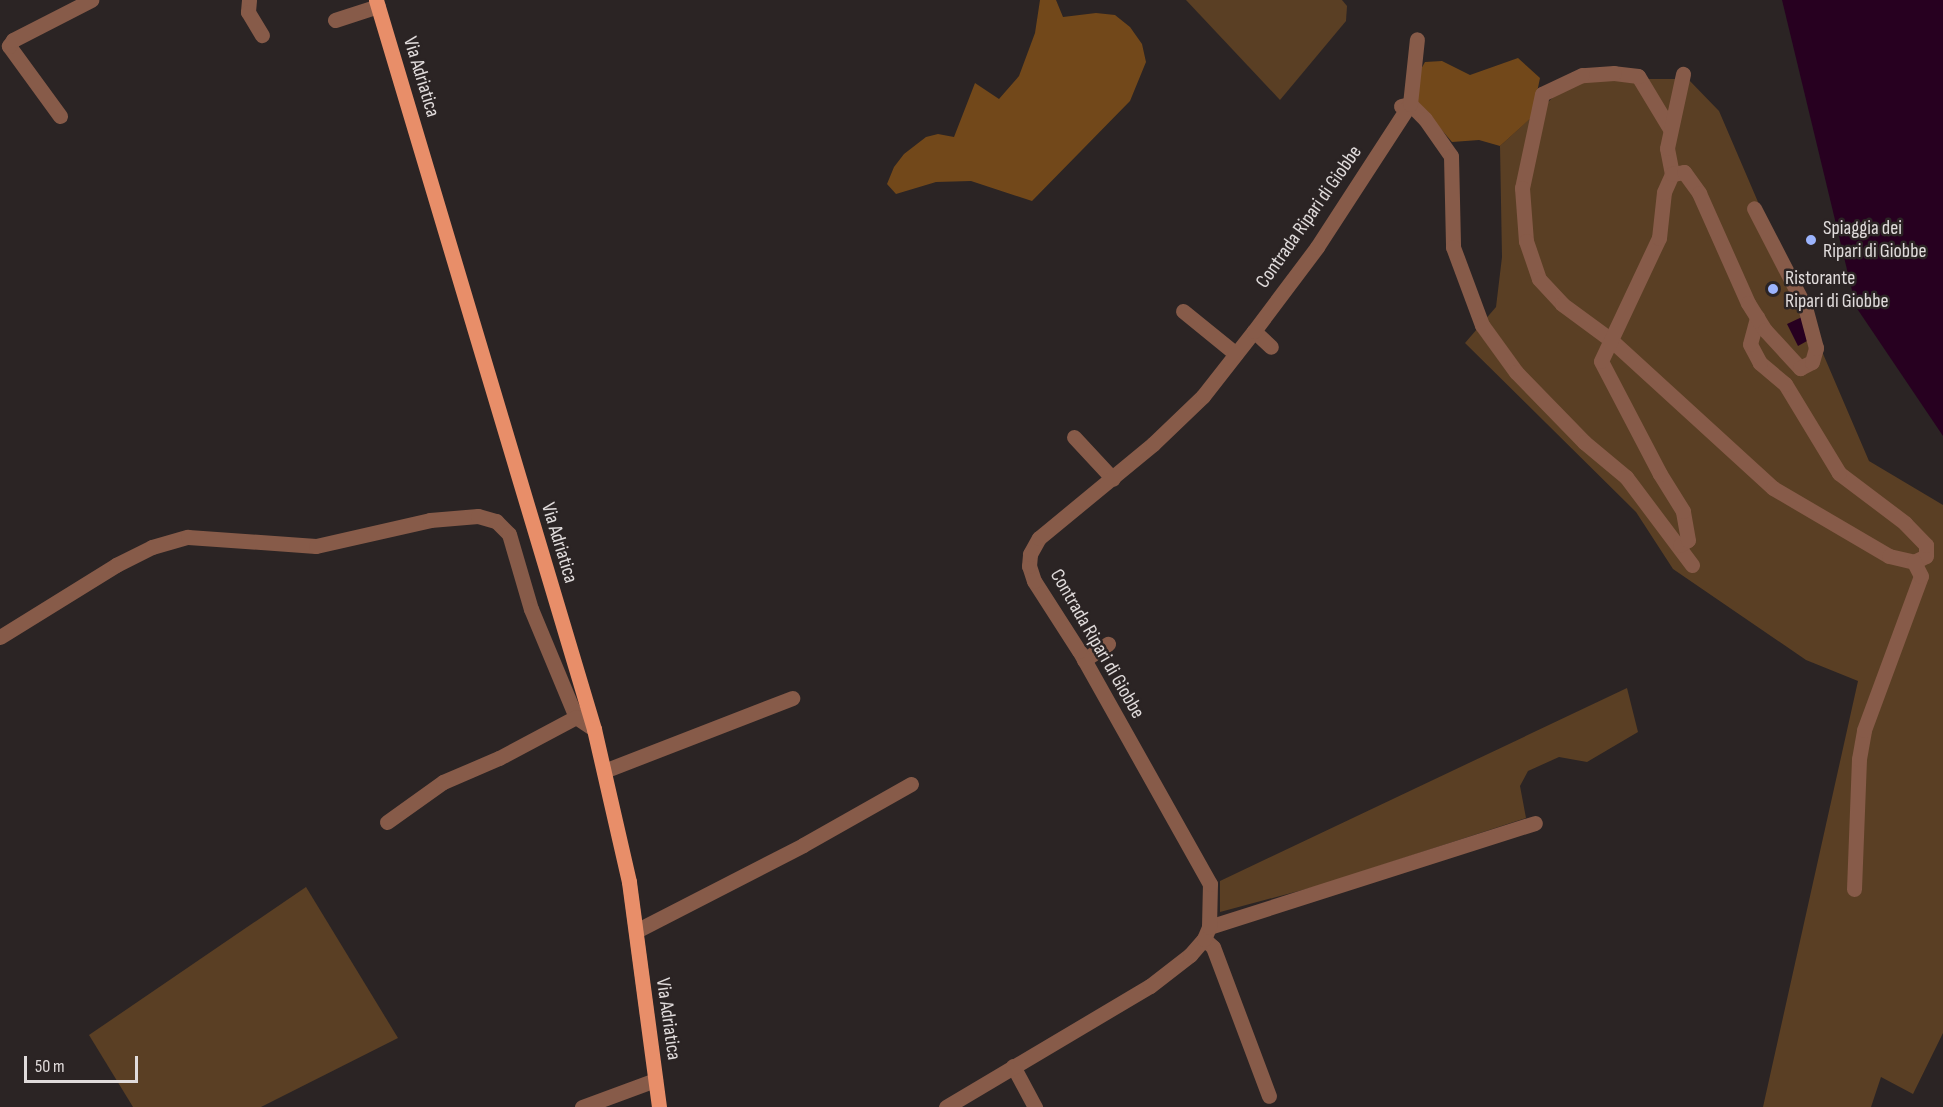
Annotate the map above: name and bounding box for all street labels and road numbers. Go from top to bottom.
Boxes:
street label: Via Adriatica [397,34,445,120]
street label: Contrada Ripari di Giobbe [1251,141,1367,293]
street label: Via Adriatica [535,500,583,586]
street label: Contrada Ripari di Giobbe [1044,565,1150,723]
street label: Via Adriatica [650,976,686,1062]

